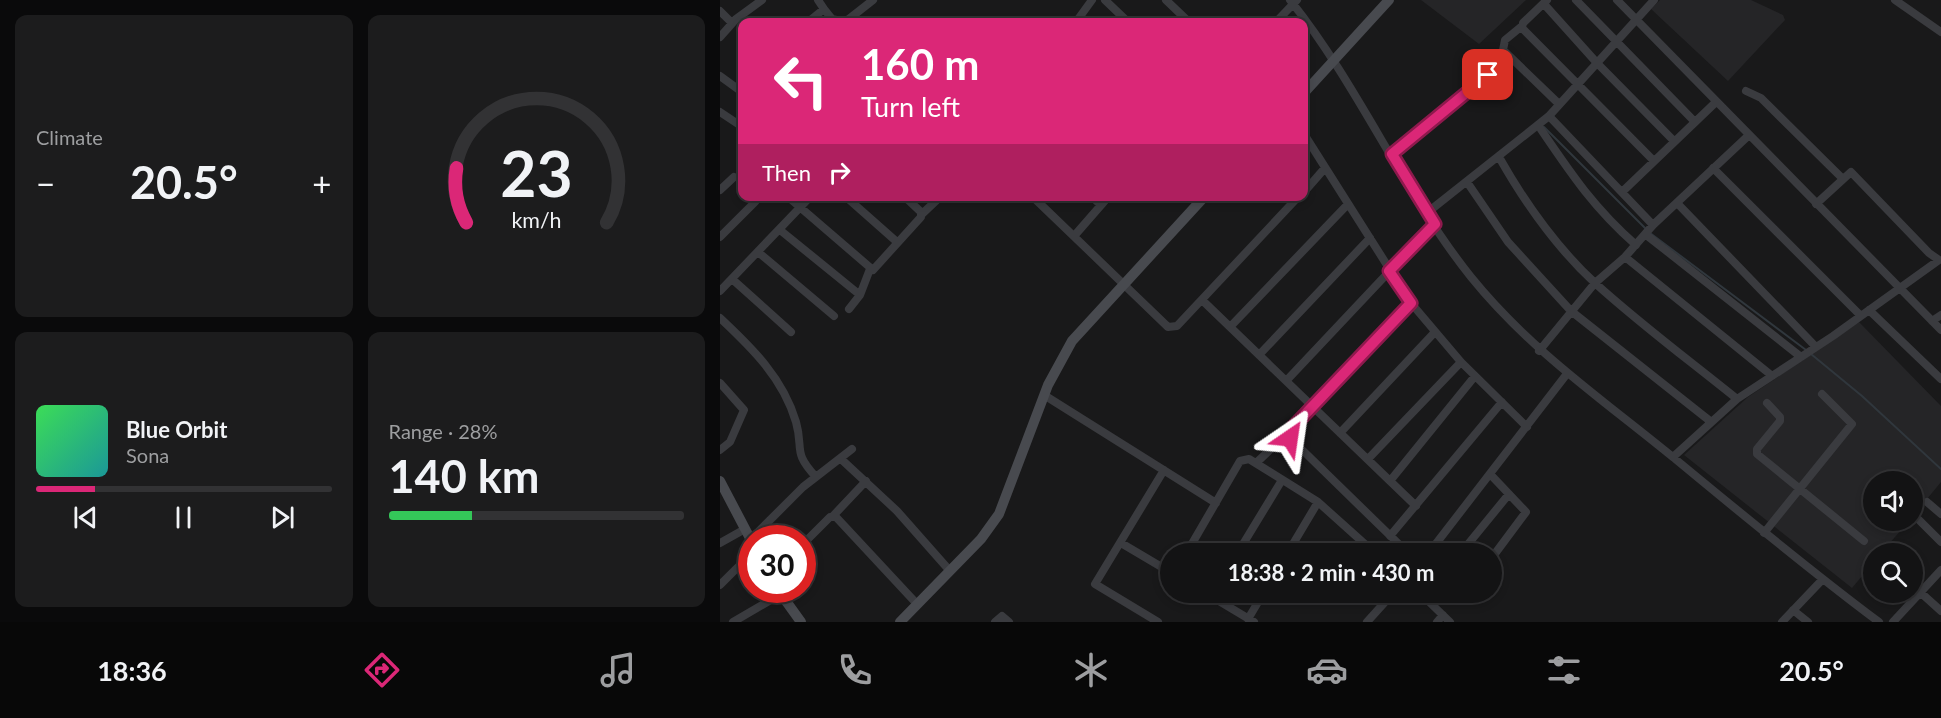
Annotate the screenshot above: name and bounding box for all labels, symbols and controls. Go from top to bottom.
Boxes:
text: 160 m [861,39,979,89]
icon: left [762,42,840,120]
pin [1462,49,1513,100]
icon: arrive [1471,58,1504,91]
text: Turn left [861,90,960,123]
text: Climate [36,125,103,149]
text: 23 [500,135,572,210]
text: 20.5° [130,155,238,209]
icon: right [823,156,856,189]
text: Then [762,159,811,186]
text: − [36,163,55,203]
text: + [312,163,332,203]
text: km/h [511,207,561,233]
position arrow [1258,406,1322,470]
text: Blue Orbit [126,416,227,443]
text: Range · 28% [389,419,497,443]
text: Sona [126,443,169,467]
text: 140 km [389,449,539,503]
map controls [1863,471,1923,603]
button: sound [1863,471,1923,531]
icon: previous [69,501,102,534]
icon: pause [167,501,200,534]
icon: next [266,501,299,534]
speed limit sign: 30 [738,525,816,603]
button: search [1863,543,1923,603]
text: 18:38 · 2 min · 430 m [1228,559,1434,586]
icon: directions [361,649,403,691]
icon: music [597,649,639,691]
icon: phone [834,649,876,691]
icon: climate [1070,649,1112,691]
icon: car [1306,649,1348,691]
icon: filters [1543,649,1585,691]
text: 18:36 [97,654,167,687]
text: 20.5° [1779,654,1844,687]

